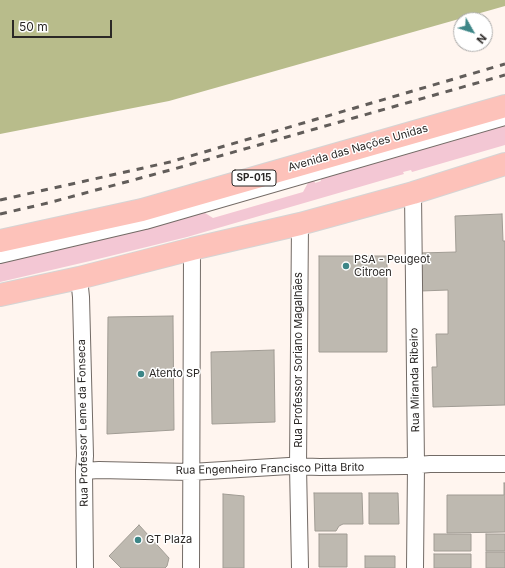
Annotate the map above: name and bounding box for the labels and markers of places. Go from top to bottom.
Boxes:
place label: PSA - Peugeot Citroen [354,253,430,279]
marker: PSA - Peugeot Citroen [341,261,351,271]
place label: Atento SP [149,367,200,381]
marker: Atento SP [136,369,146,379]
place label: GT Plaza [146,533,192,547]
marker: GT Plaza [133,535,143,545]

